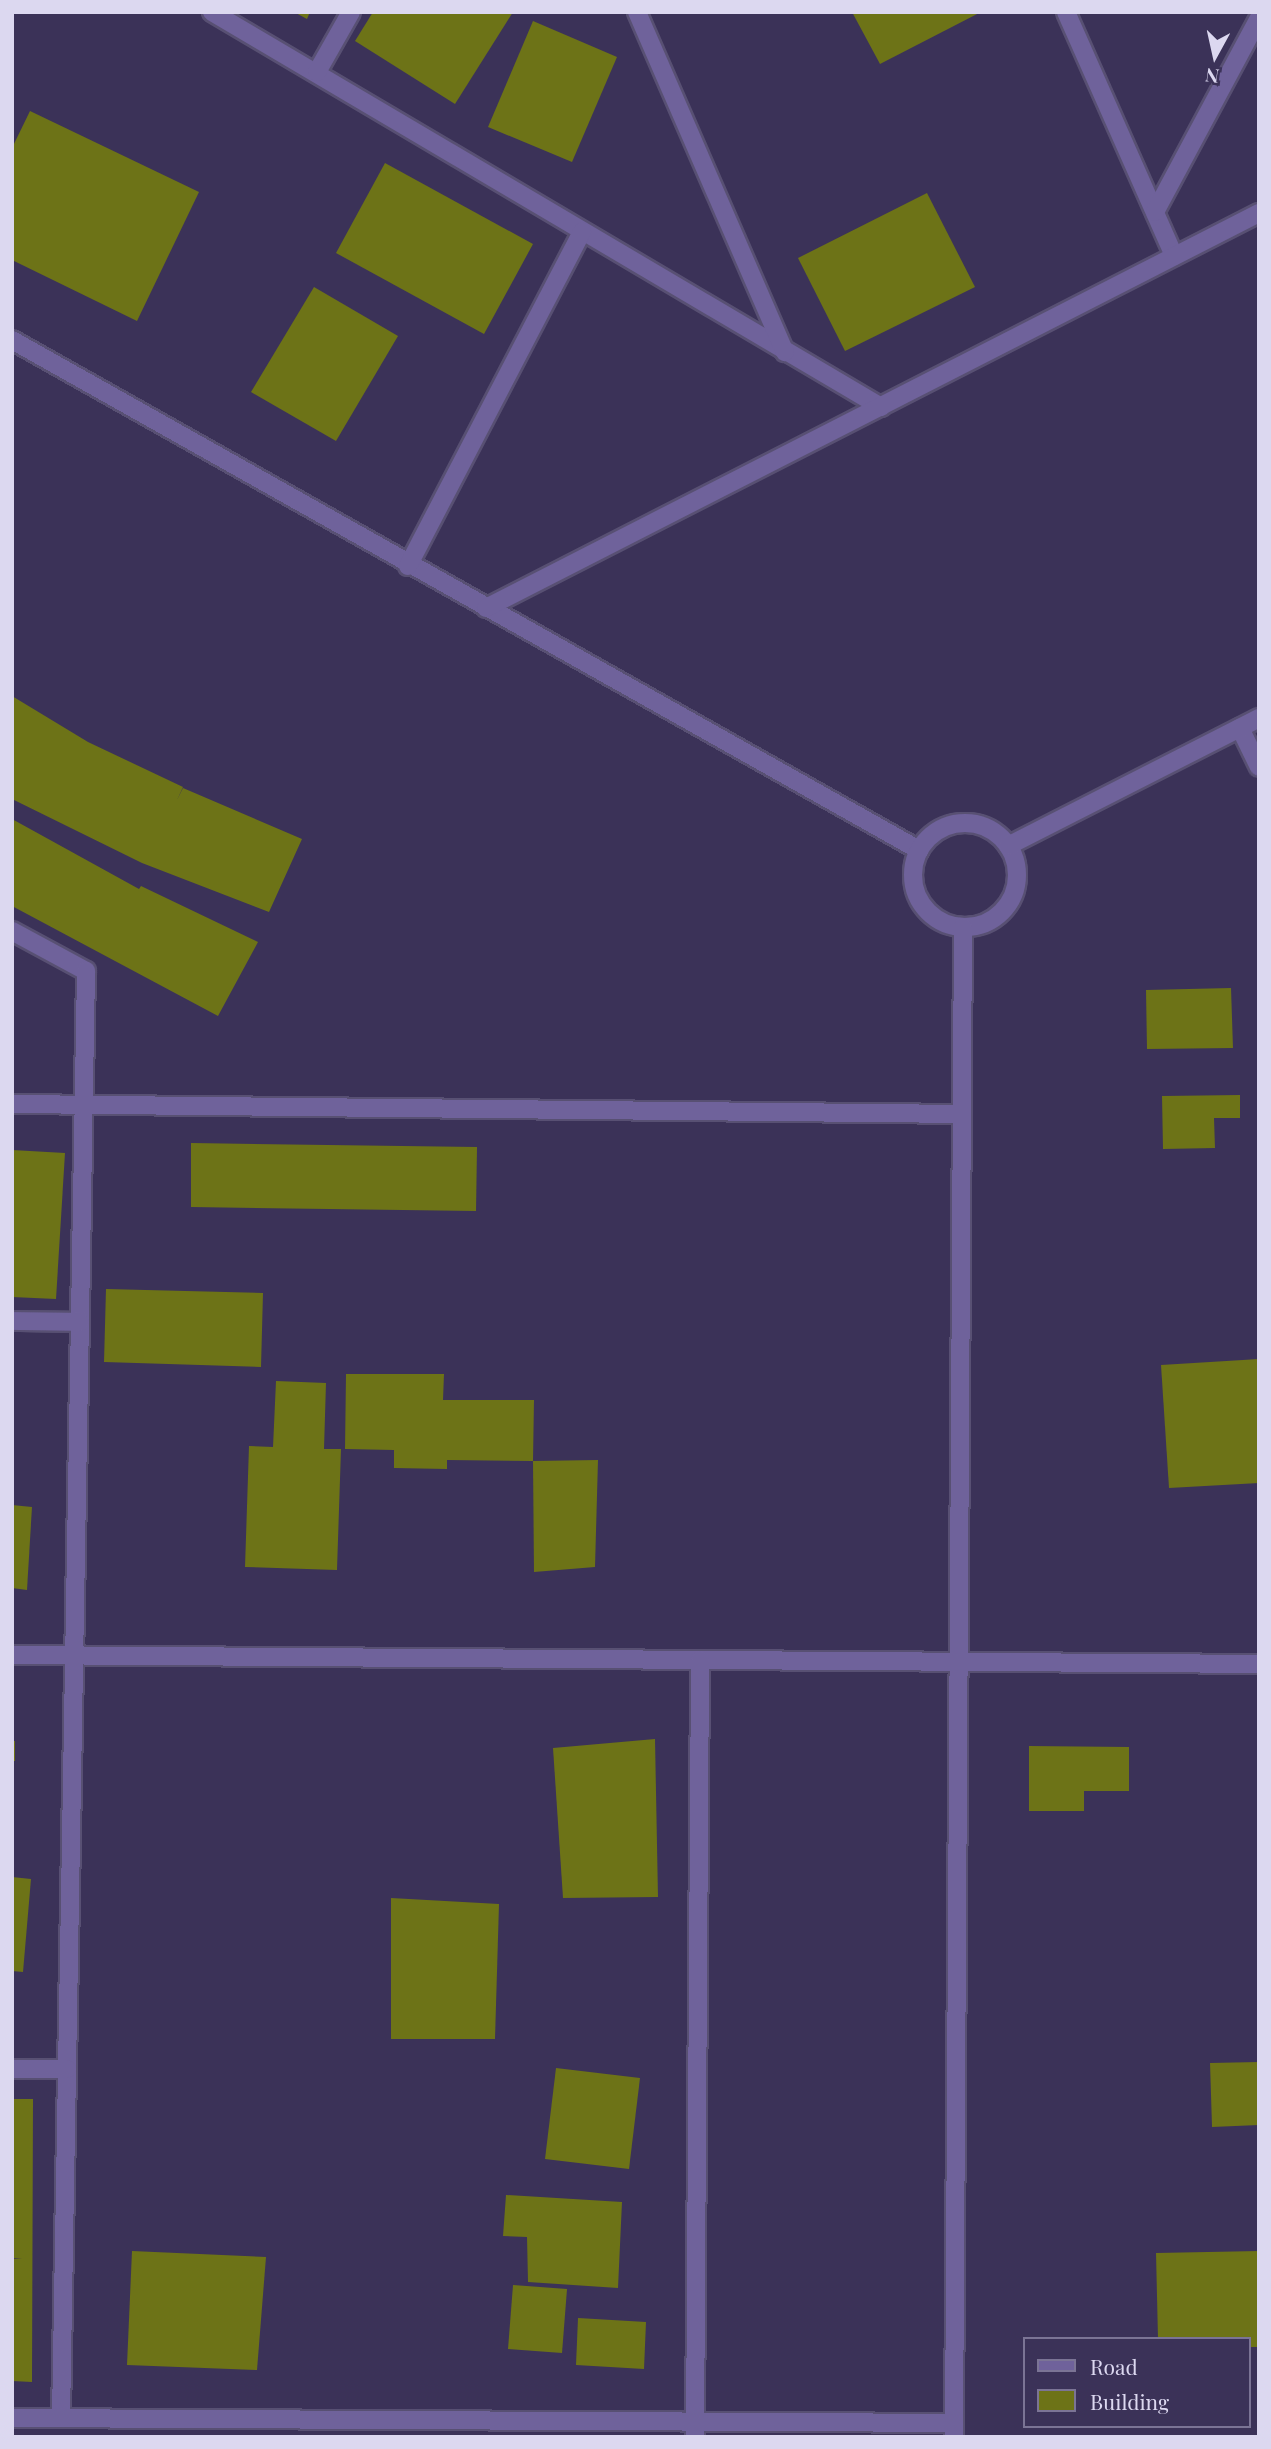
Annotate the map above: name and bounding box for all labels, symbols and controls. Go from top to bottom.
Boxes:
north arrow [1180,21,1250,91]
text: N [1203,63,1221,91]
legend [1023,2337,1250,2428]
text: Road [1090,2352,1138,2380]
text: Building [1090,2387,1169,2415]

